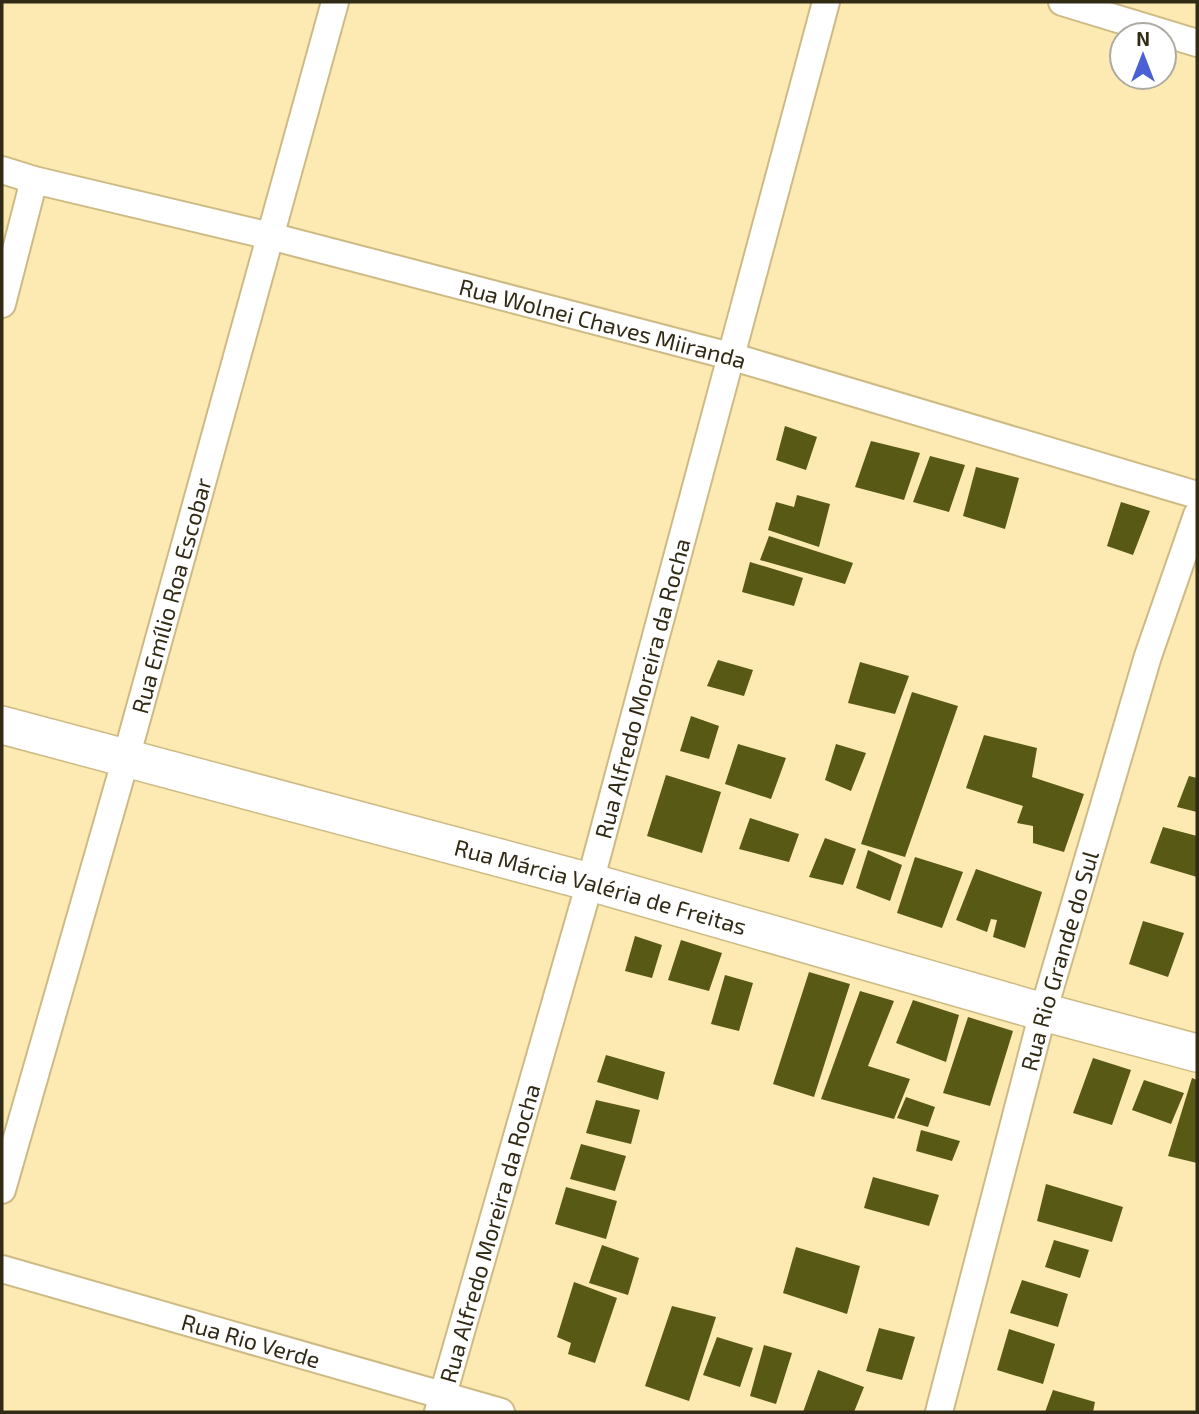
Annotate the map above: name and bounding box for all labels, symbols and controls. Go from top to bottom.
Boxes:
north arrow [1108,21,1178,91]
text: N [1136,27,1150,50]
street label: Rua Wolnei Chaves Miiranda [456,272,750,374]
street label: Rua Emílio Roa Escobar [125,475,217,717]
street label: Rua Alfredo Moreira da Rocha [588,535,696,841]
street label: Rua Márcia Valéria de Freitas [452,832,750,940]
street label: Rua Rio Grande do Sul [1014,847,1104,1074]
street label: Rua Alfredo Moreira da Rocha [433,1080,545,1386]
street label: Rua Rio Verde [179,1307,323,1373]

